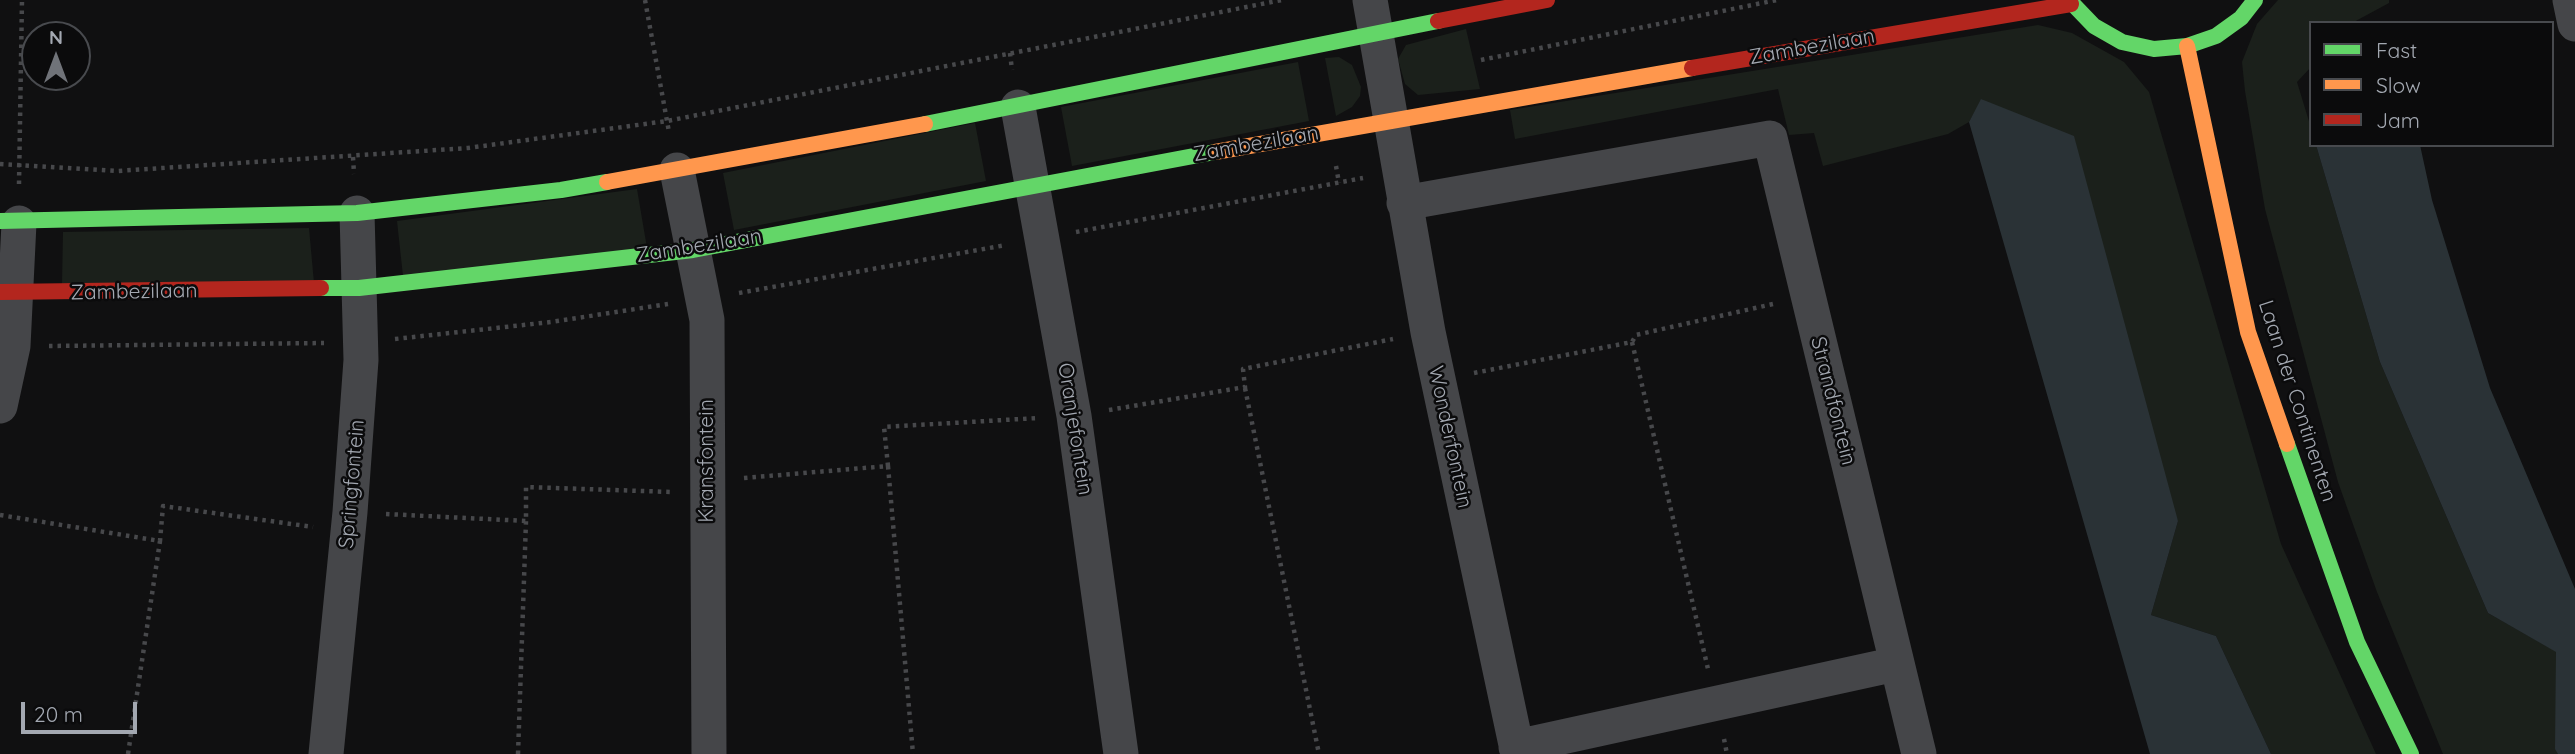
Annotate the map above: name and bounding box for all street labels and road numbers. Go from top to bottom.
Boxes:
street label: Zambezilaan [1747,24,1877,70]
street label: Zambezilaan [1191,121,1321,167]
street label: Zambezilaan [634,224,764,268]
street label: Zambezilaan [70,278,198,306]
street label: Laan der Continenten [2253,297,2341,505]
street label: Strandfontein [1805,334,1861,468]
street label: Oranjefontein [1052,361,1098,497]
street label: Wonderfontein [1423,364,1477,510]
street label: Kransfontein [694,399,720,523]
street label: Springfontein [334,418,370,550]

